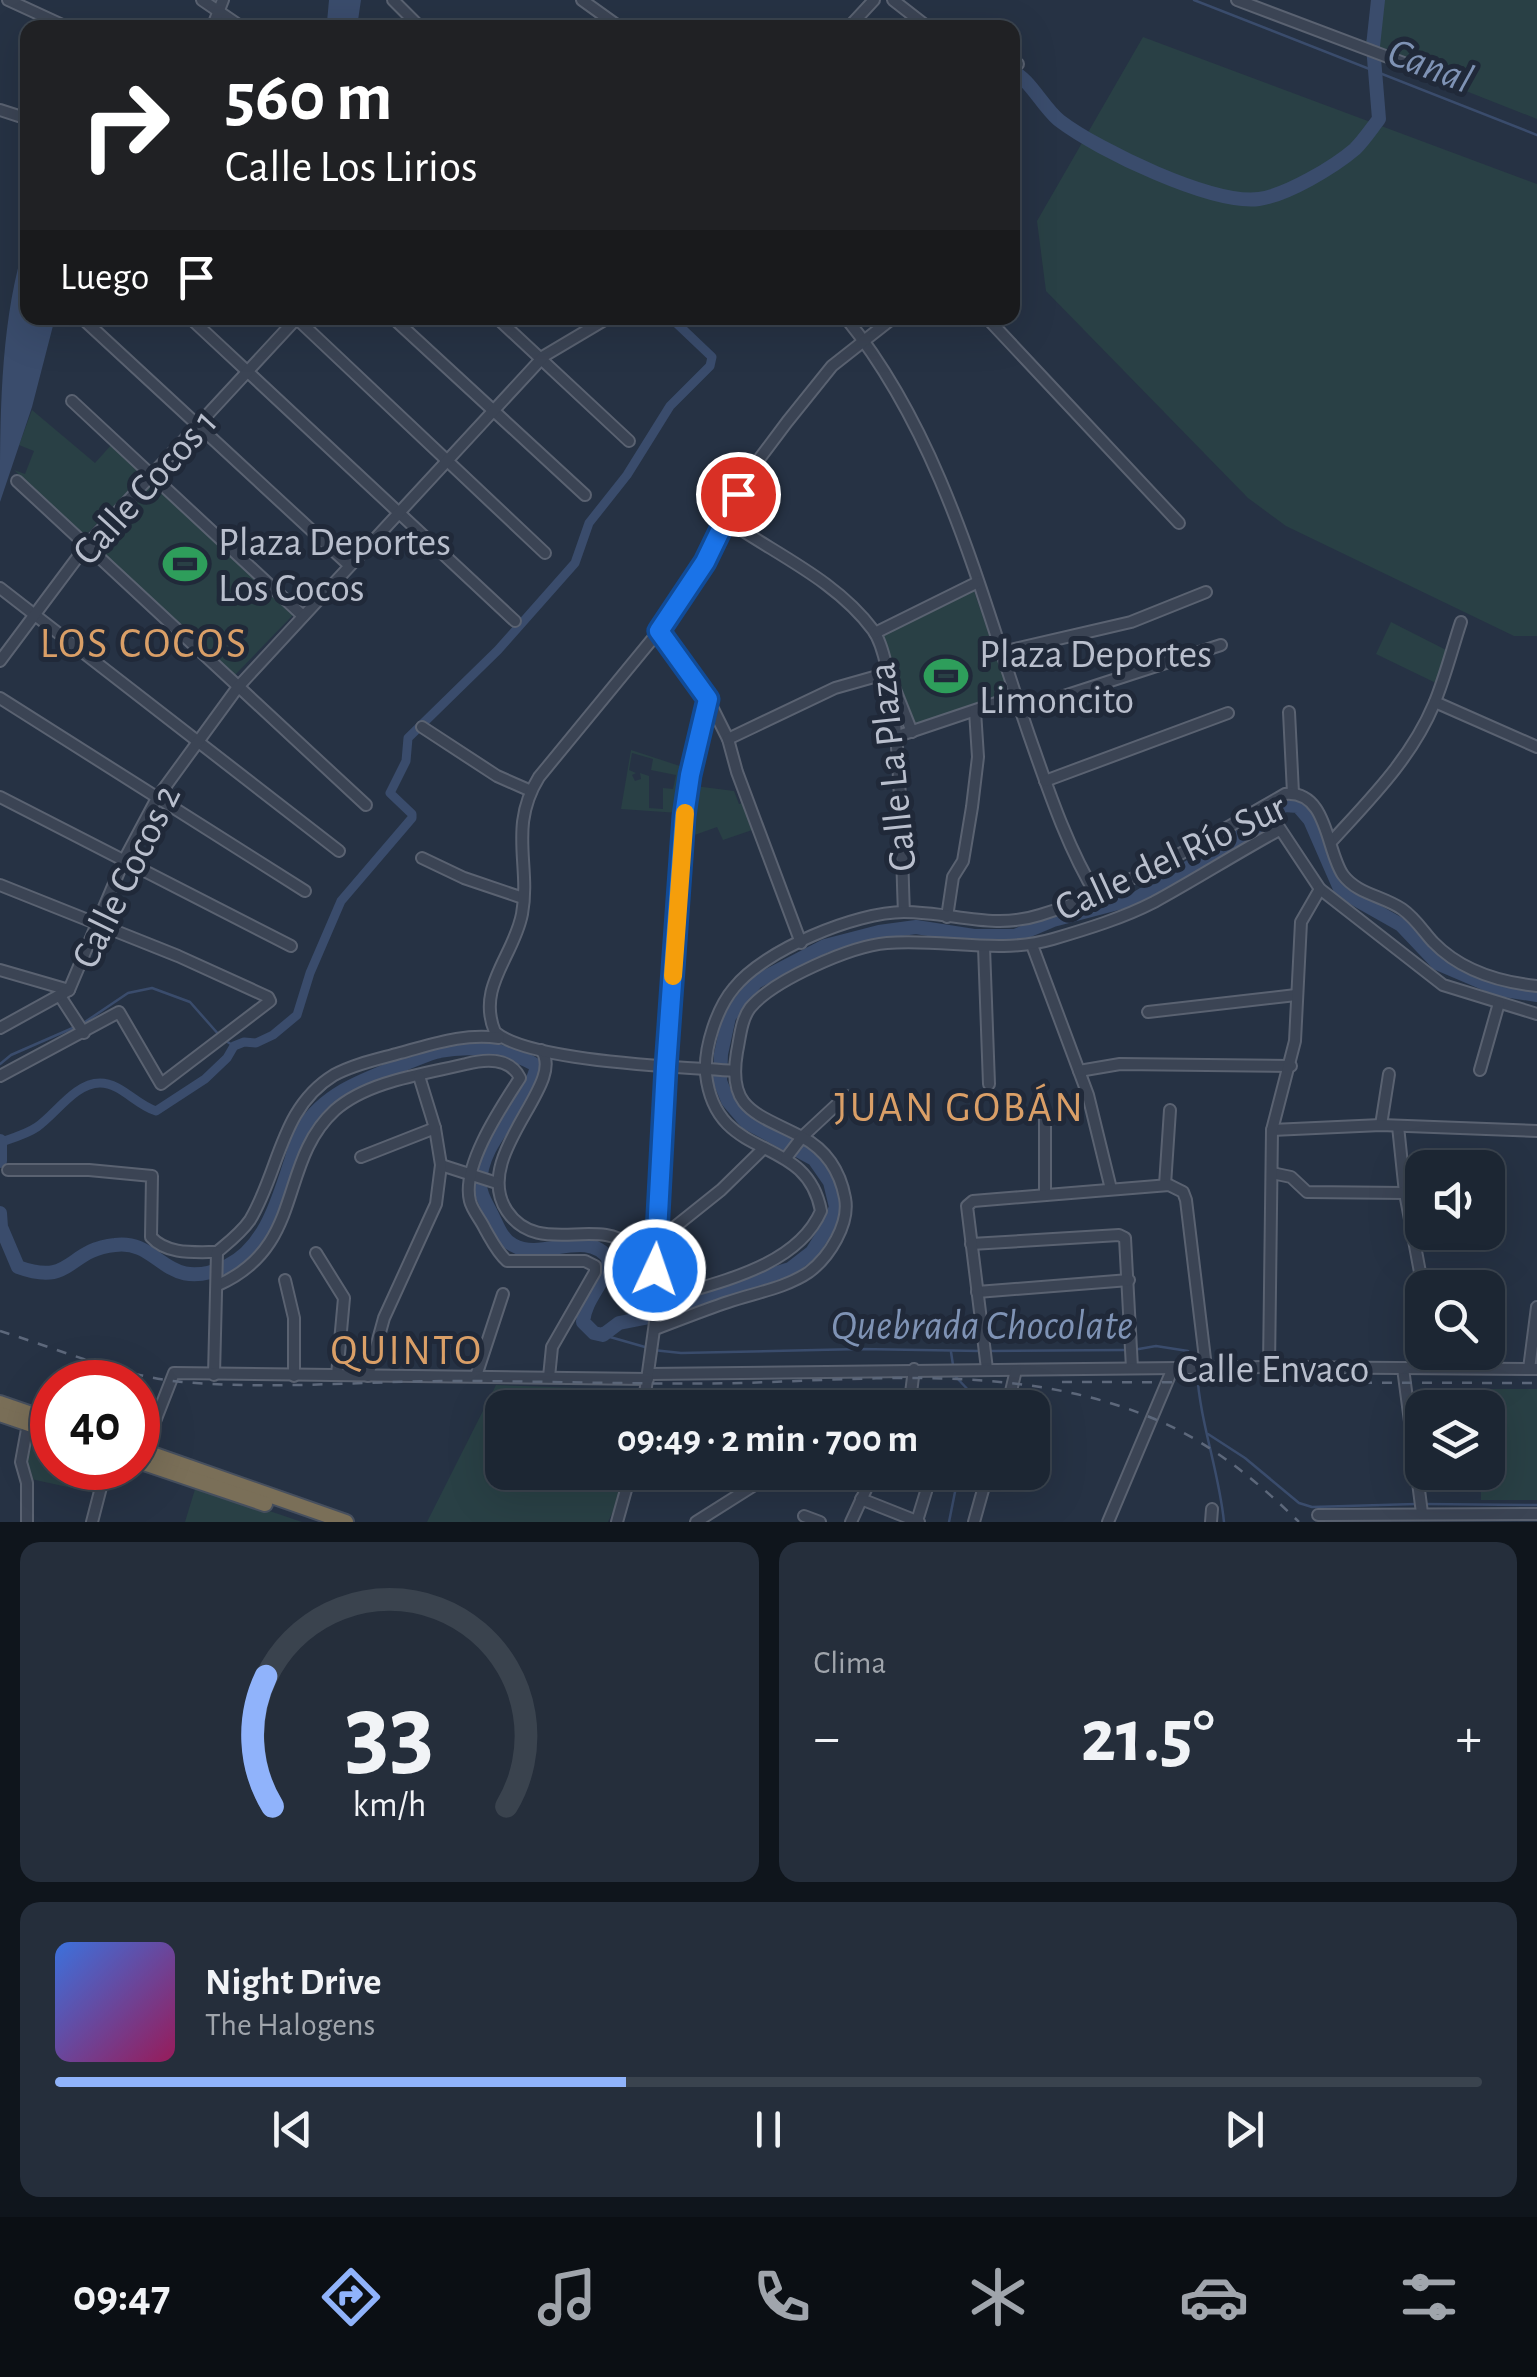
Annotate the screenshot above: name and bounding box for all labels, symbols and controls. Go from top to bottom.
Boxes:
water label: Canal [1382,31,1478,101]
icon: right [60,60,190,190]
text: 560 m [225,63,393,133]
text: Calle Los Lirios [225,145,478,190]
icon: arrive [169,250,224,305]
text: Luego [60,259,149,297]
street label: Calle Cocos 1 [66,402,225,573]
pin [696,452,781,537]
icon: arrive [711,467,766,522]
place label: Plaza Deportes Los Cocos [218,523,451,609]
sports icon: Plaza Deportes Los Cocos [161,540,209,588]
district label: LOS COCOS [40,623,248,665]
place label: Plaza Deportes Limoncito [979,635,1212,721]
sports icon: Plaza Deportes Limoncito [922,652,970,700]
street label: Calle La Plaza [862,660,924,873]
street label: Calle Cocos 2 [65,779,188,975]
street label: Calle del Río Sur [1049,787,1292,929]
district label: JUAN GOBÁN [835,1083,1085,1129]
map controls [1405,1150,1505,1490]
button: sound [1405,1150,1505,1250]
position arrow [603,1218,707,1322]
button: search [1405,1270,1505,1370]
water label: Quebrada Chocolate [831,1305,1133,1347]
district label: QUINTO [330,1330,484,1372]
street label: Calle Envaco [1177,1350,1369,1390]
speed limit sign: 40 [30,1360,160,1490]
button: layers [1405,1390,1505,1490]
text: 09:49 · 2 min · 700 m [617,1421,918,1459]
text: Clima [814,1647,886,1679]
text: 33 [344,1681,434,1785]
text: 21.5° [1081,1700,1215,1775]
text: − [814,1711,840,1766]
text: + [1456,1711,1482,1766]
text: km/h [352,1787,426,1823]
text: Night Drive [205,1964,381,2002]
text: The Halogens [205,2009,375,2041]
icon: previous [265,2102,320,2157]
icon: pause [741,2102,796,2157]
icon: next [1217,2102,1272,2157]
icon: directions [316,2262,386,2332]
icon: music [532,2262,602,2332]
icon: phone [747,2262,817,2332]
icon: climate [963,2262,1033,2332]
icon: car [1179,2262,1249,2332]
icon: filters [1394,2262,1464,2332]
text: 09:47 [73,2274,170,2319]

